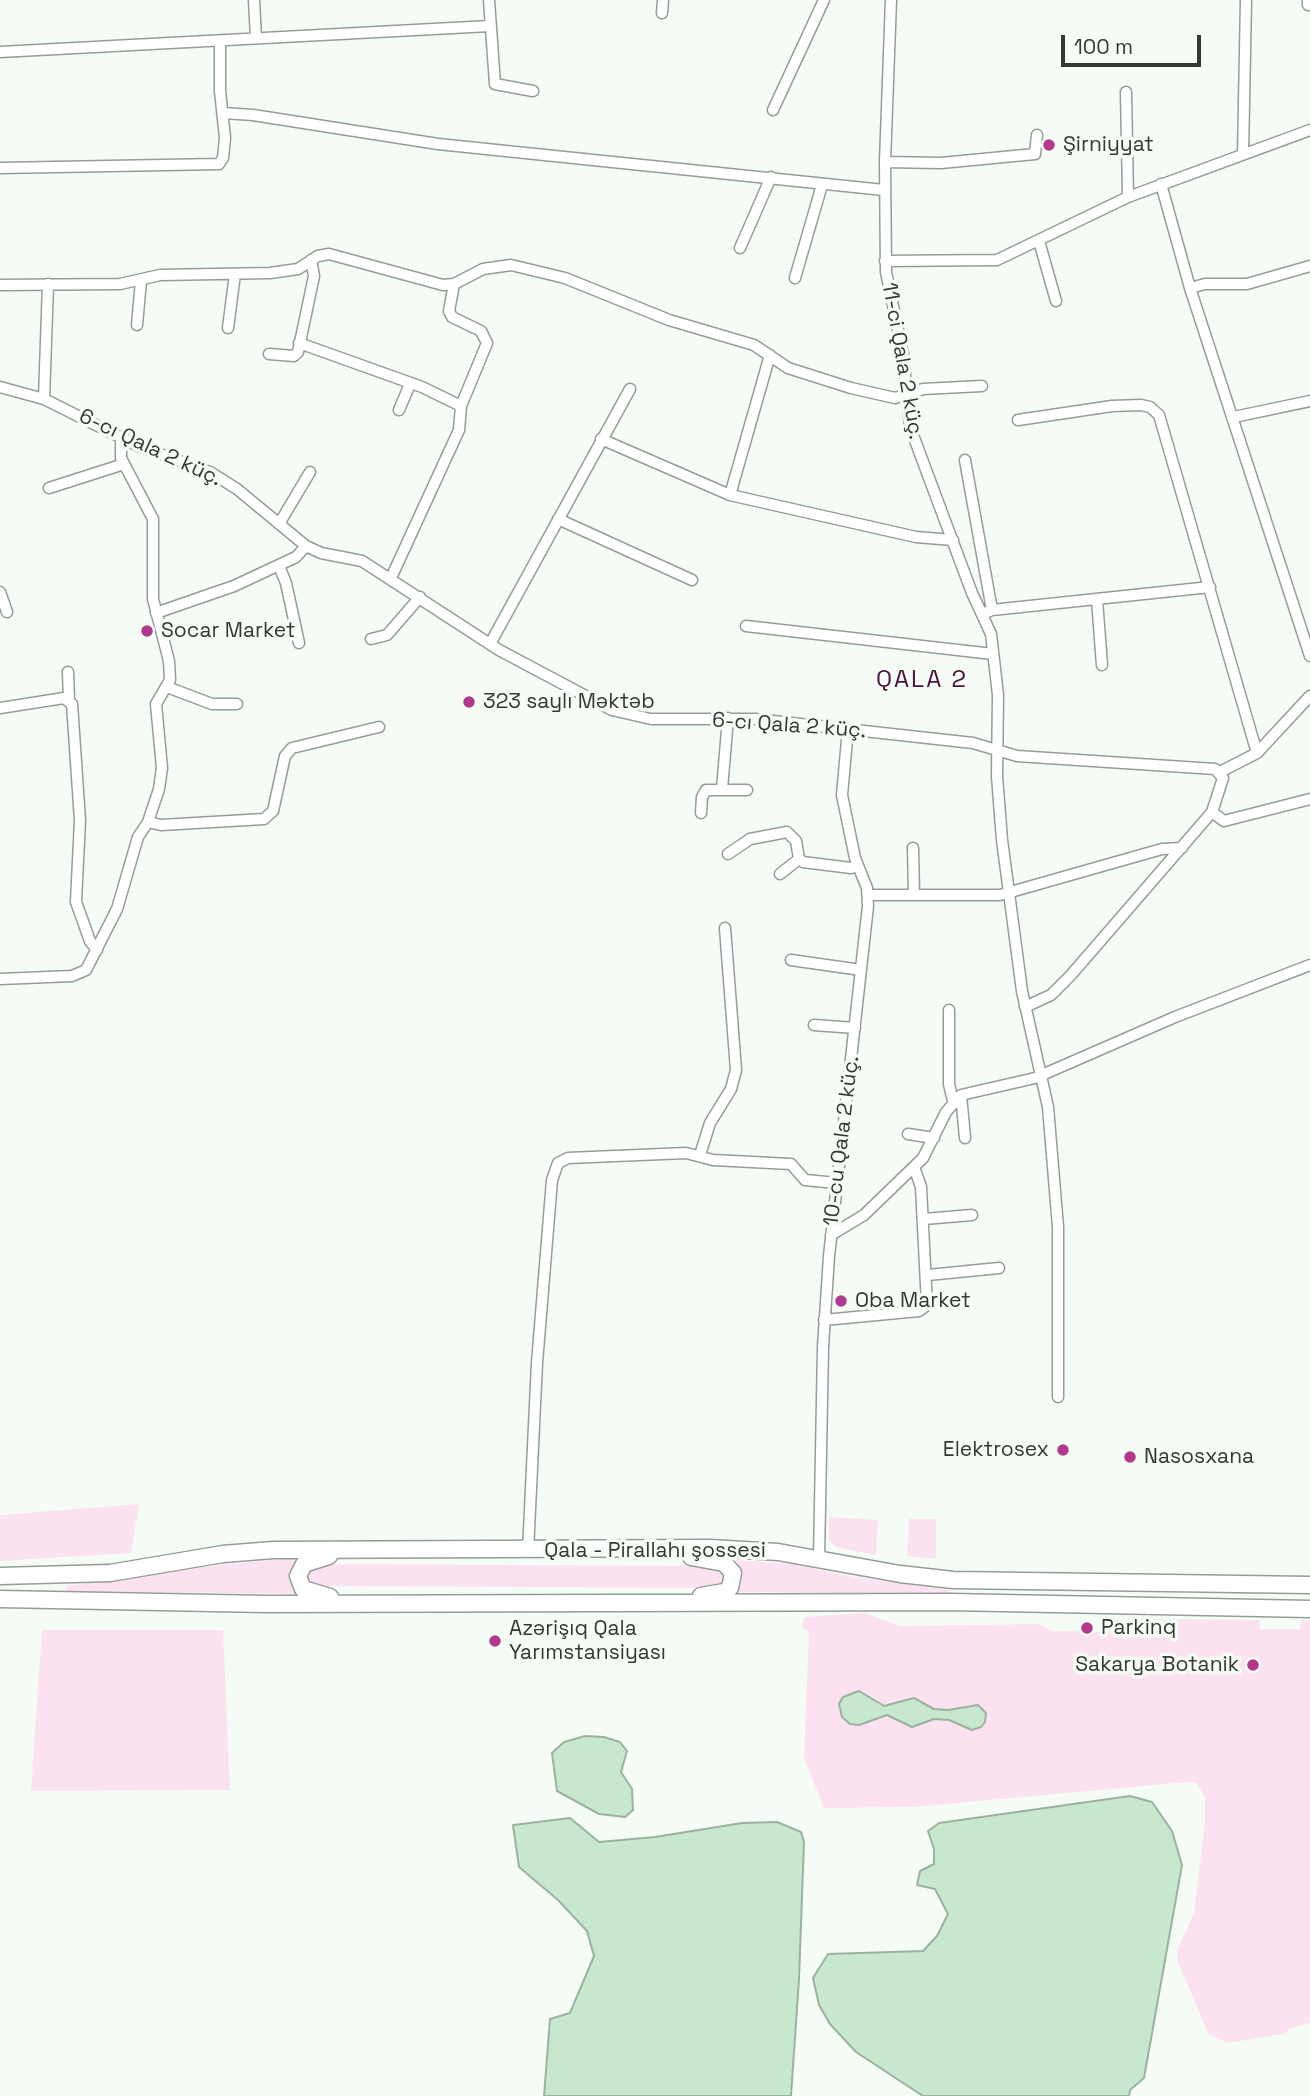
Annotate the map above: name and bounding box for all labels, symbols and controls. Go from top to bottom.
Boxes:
scale bar [1065,21,1205,65]
text: 100 m [1074,33,1133,60]
place label: Şirniyyat [1063,132,1154,158]
marker: Şirniyyat [1041,137,1057,153]
street label: 11-ci Qala 2 küç. [876,281,928,441]
street label: 6-cı Qala 2 küç. [75,404,225,492]
place label: Socar Market [161,618,295,644]
marker: Socar Market [139,623,155,639]
district label: QALA 2 [877,666,967,694]
place label: 323 saylı Məktəb [483,689,655,715]
marker: 323 saylı Məktəb [461,694,477,710]
street label: 6-cı Qala 2 küç. [711,708,867,744]
street label: 10-cu Qala 2 küç. [819,1054,865,1228]
place label: Oba Market [855,1288,971,1314]
marker: Oba Market [833,1293,849,1309]
place label: Elektrosex [943,1437,1049,1463]
marker: Elektrosex [1055,1442,1071,1458]
place label: Nasosxana [1144,1444,1254,1470]
marker: Nasosxana [1122,1449,1138,1465]
street label: Qala - Pirallahı şossesi [544,1538,766,1564]
place label: Parkinq [1101,1615,1176,1641]
place label: Azərişıq Qala Yarımstansiyası [509,1616,666,1666]
marker: Parkinq [1079,1620,1095,1636]
marker: Azərişıq Qala Yarımstansiyası [487,1633,503,1649]
place label: Sakarya Botanik [1075,1652,1239,1678]
marker: Sakarya Botanik [1245,1657,1261,1673]

